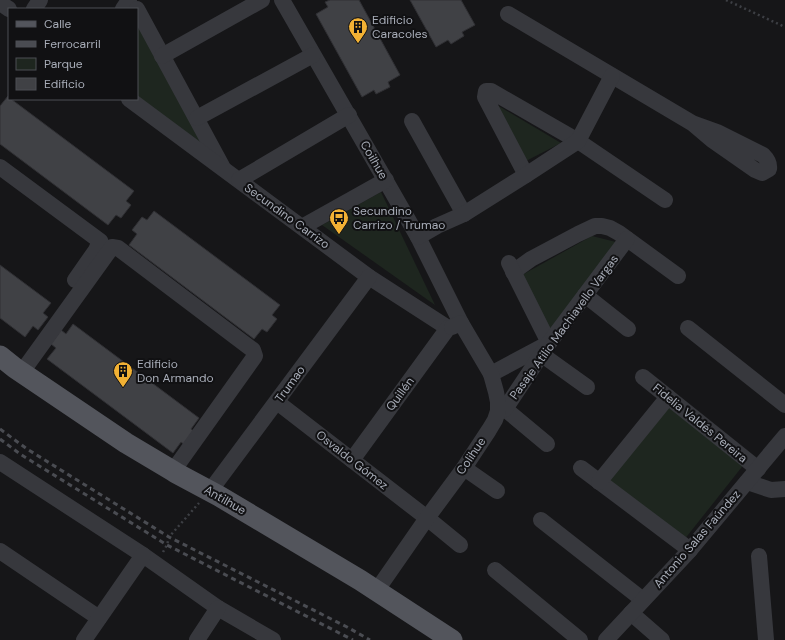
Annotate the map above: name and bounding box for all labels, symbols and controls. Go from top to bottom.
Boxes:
legend [8,8,138,100]
place label: Edificio Caracoles [372,12,428,42]
text: Calle [44,16,71,32]
building icon: Edificio Caracoles [347,16,369,44]
text: Ferrocarril [44,36,101,52]
text: Parque [44,56,83,72]
text: Edificio [44,76,85,92]
street label: Coilhue [357,138,391,182]
street label: Secundino Carrizo [241,180,333,252]
place label: Secundino Carrizo / Trumao [353,203,445,233]
bus stop icon: Secundino Carrizo / Trumao [328,207,350,235]
street label: Pasaje Atilio Machiavello Vargas [506,251,622,403]
place label: Edificio Don Armando [137,356,214,386]
building icon: Edificio Don Armando [112,360,134,388]
street label: Trumao [271,362,309,406]
street label: Quillén [382,374,418,414]
street label: Fidelia Valdés Pereira [649,380,751,466]
street label: Osvaldo Gómez [313,427,391,493]
street label: Colihue [453,434,489,478]
street label: Antilhue [201,482,249,518]
street label: Antonio Salas Faúndez [650,487,744,591]

